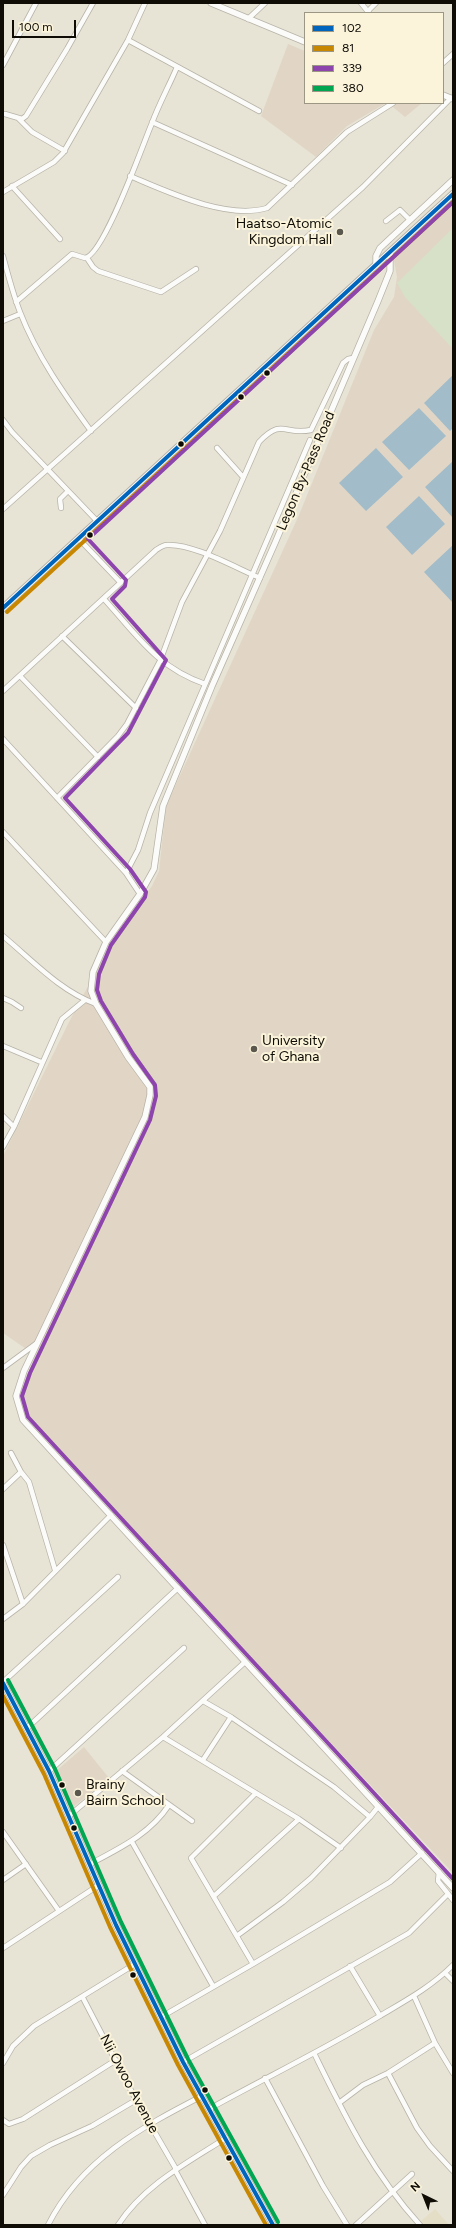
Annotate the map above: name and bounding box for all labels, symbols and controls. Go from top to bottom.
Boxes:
scale bar [14,12,78,38]
legend [304,12,444,104]
text: 100 m [19,20,53,34]
text: 102 [342,21,361,35]
text: 81 [342,41,354,55]
text: 339 [342,61,362,75]
text: 380 [342,81,364,95]
place label: Haatso-Atomic Kingdom Hall [236,216,332,248]
marker: Haatso-Atomic Kingdom Hall [335,227,345,237]
unlabelled marker [262,368,272,378]
unlabelled marker [236,392,246,402]
street label: Legon By-Pass Road [273,409,339,533]
unlabelled marker [176,439,186,449]
unlabelled marker [85,530,95,540]
place label: University of Ghana [262,1033,325,1066]
marker: University of Ghana [249,1044,259,1054]
place label: Brainy Bairn School [86,1777,164,1810]
unlabelled marker [57,1780,67,1790]
marker: Brainy Bairn School [73,1788,83,1798]
unlabelled marker [69,1823,79,1833]
unlabelled marker [128,1970,138,1980]
street label: Nii Owoo Avenue [96,2032,162,2136]
unlabelled marker [200,2085,210,2095]
unlabelled marker [224,2153,234,2163]
north arrow [404,2176,444,2216]
text: N [408,2179,423,2195]

